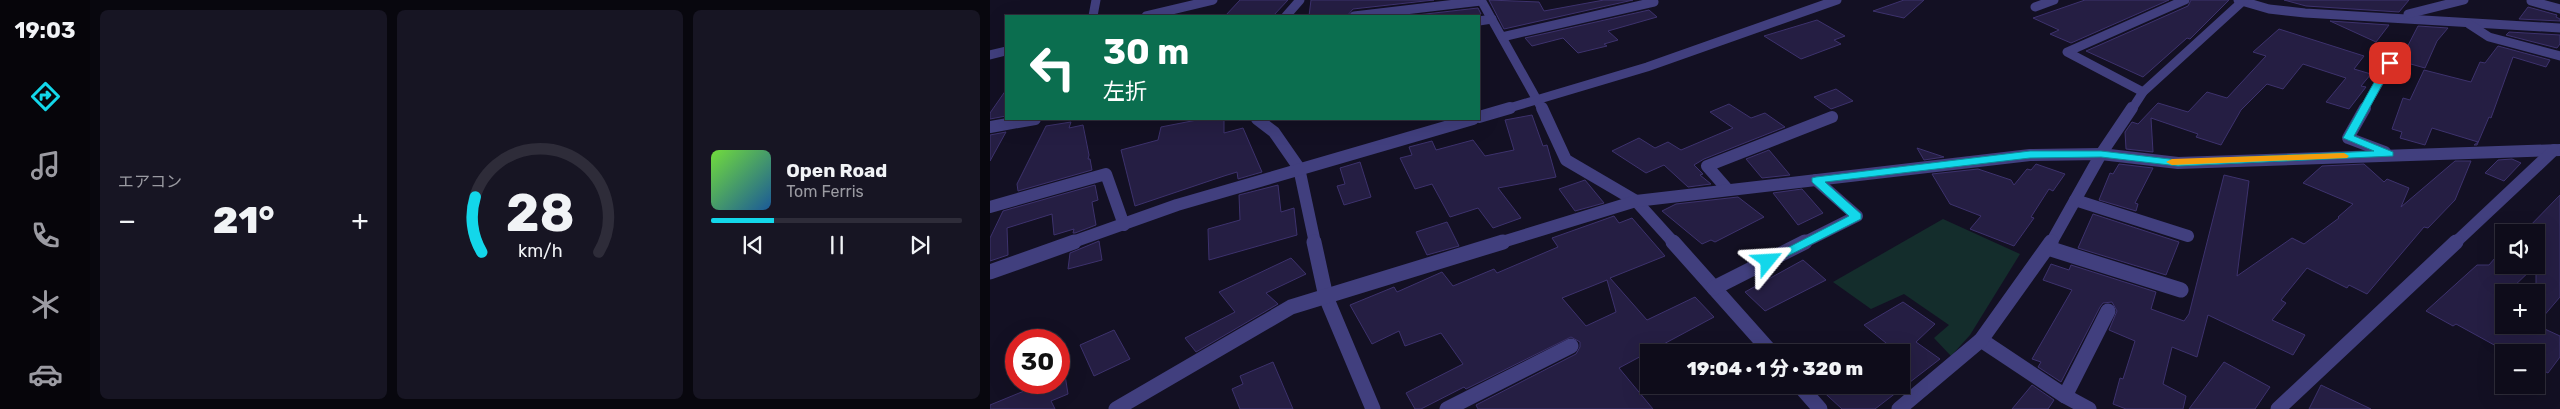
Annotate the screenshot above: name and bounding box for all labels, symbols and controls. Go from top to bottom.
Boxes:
text: 19:03 [15,17,75,44]
text: 30 m [1103,31,1189,73]
icon: left [1020,35,1085,100]
pin [2369,42,2411,84]
icon: arrive [2376,49,2404,77]
text: 左折 [1103,78,1147,105]
icon: directions [28,79,63,114]
icon: music [28,148,63,183]
text: Open Road [786,159,887,182]
text: エアコン [118,172,182,191]
text: 28 [505,182,574,244]
text: Tom Ferris [786,182,864,201]
text: 21° [213,197,275,243]
text: − [118,204,136,237]
text: + [351,204,369,237]
icon: phone [28,218,63,253]
map controls [2495,224,2545,394]
button: sound [2495,224,2545,274]
icon: previous [739,231,767,259]
icon: pause [823,231,851,259]
icon: next [906,231,934,259]
position arrow [1741,234,1793,286]
text: km/h [518,240,562,261]
button: + [2495,284,2545,334]
icon: climate [28,287,63,322]
speed limit sign: 30 [1005,329,1070,394]
button: − [2495,344,2545,394]
icon: car [28,357,63,392]
text: 19:04 · 1 分 · 320 m [1687,357,1863,380]

